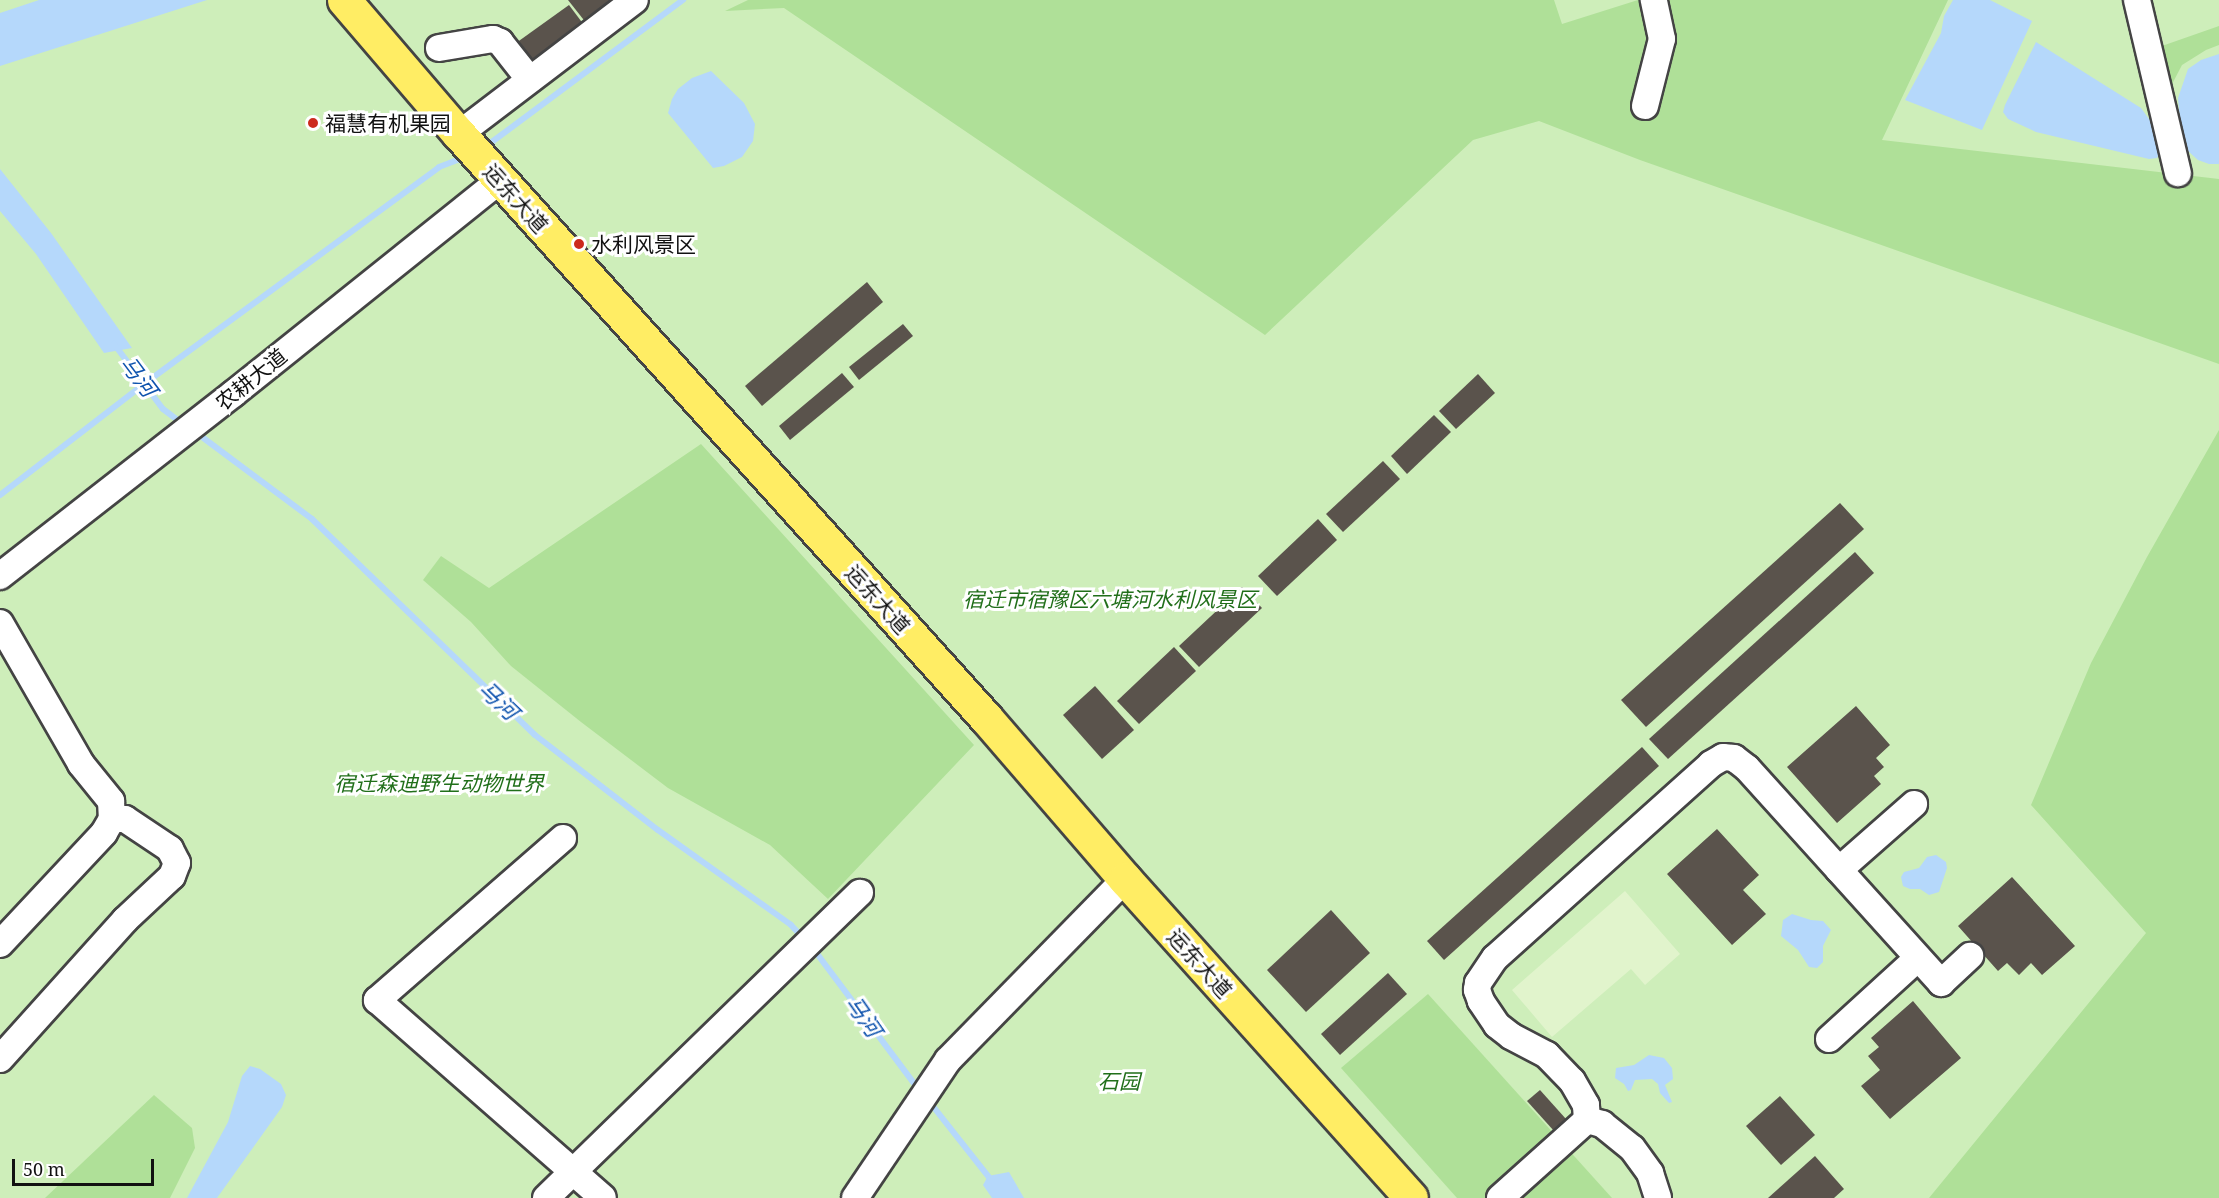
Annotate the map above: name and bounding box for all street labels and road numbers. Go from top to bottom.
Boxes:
street label: 运东大道 [479,158,553,238]
street label: 农耕大道 [210,343,292,415]
street label: 运东大道 [841,559,915,639]
street label: 运东大道 [1163,923,1237,1003]

